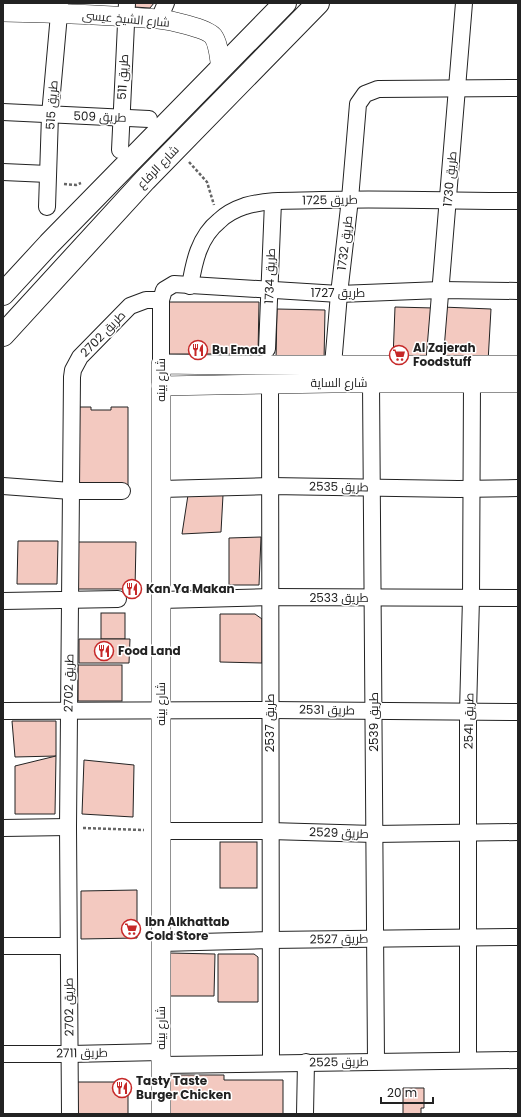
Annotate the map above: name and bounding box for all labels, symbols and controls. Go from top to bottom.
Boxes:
street label: شارع الشيخ عيسى [81,6,171,31]
street label: طريق 511 [113,54,132,100]
street label: طريق 515 [41,80,62,130]
street label: طريق 509 [73,107,127,126]
street label: شارع الرفاع [133,141,183,192]
street label: طريق 1730 [439,150,460,207]
street label: طريق 1725 [302,191,358,208]
street label: طريق 1732 [333,215,356,271]
street label: طريق 1734 [260,248,279,304]
street label: طريق 1727 [311,284,365,301]
street label: طريق 2702 [76,307,129,361]
restaurant icon: Bu Emad [187,339,209,361]
place label: Al Zajerah Foodstuff [413,339,476,370]
place label: Bu Emad [212,341,266,358]
supermarket icon: Al Zajerah Foodstuff [388,344,410,366]
street label: شارع بينه [152,358,169,402]
street label: شارع الساية [311,374,368,391]
street label: طريق 2535 [309,477,369,496]
restaurant icon: Kan Ya Makan [121,578,143,600]
place label: Kan Ya Makan [146,580,235,597]
street label: طريق 2533 [309,589,369,606]
restaurant icon: Food Land [93,640,115,662]
place label: Food Land [118,642,181,659]
street label: طريق 2702 [59,654,78,712]
street label: شارع بينه [152,682,169,726]
street label: طريق 2539 [365,692,382,752]
street label: طريق 2541 [460,693,477,749]
street label: طريق 2537 [261,694,278,752]
street label: طريق 2531 [299,701,355,718]
street label: طريق 2529 [309,823,369,842]
place label: Ibn Alkhattab Cold Store [145,913,229,944]
supermarket icon: Ibn Alkhattab Cold Store [120,918,142,940]
street label: طريق 2527 [310,929,368,948]
street label: طريق 2702 [59,978,78,1036]
street label: شارع بينه [152,1006,169,1050]
street label: طريق 2711 [56,1044,108,1061]
street label: طريق 2525 [309,1052,369,1071]
place label: Tasty Taste Burger Chicken [136,1072,231,1103]
restaurant icon: Tasty Taste Burger Chicken [111,1077,133,1099]
scale bar [381,1079,433,1105]
text: 20 m [387,1084,417,1101]

